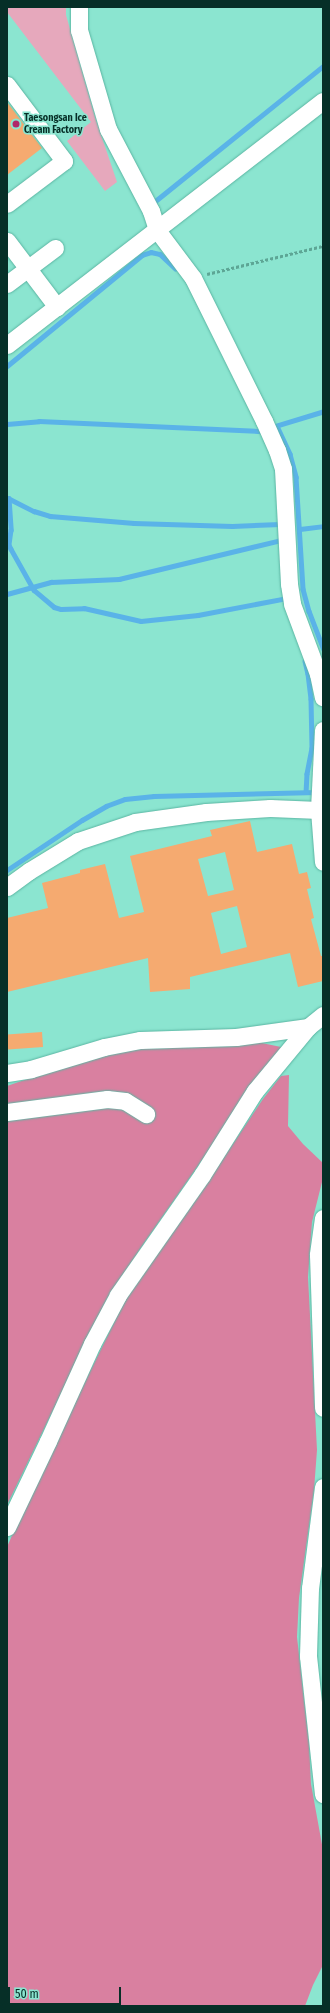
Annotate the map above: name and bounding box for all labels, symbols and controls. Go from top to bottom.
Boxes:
place label: Taesongsan Ice Cream Factory [24,112,87,136]
marker: Taesongsan Ice Cream Factory [11,119,21,129]
scale bar [10,1979,123,2005]
text: 50 m [15,1987,39,2001]

